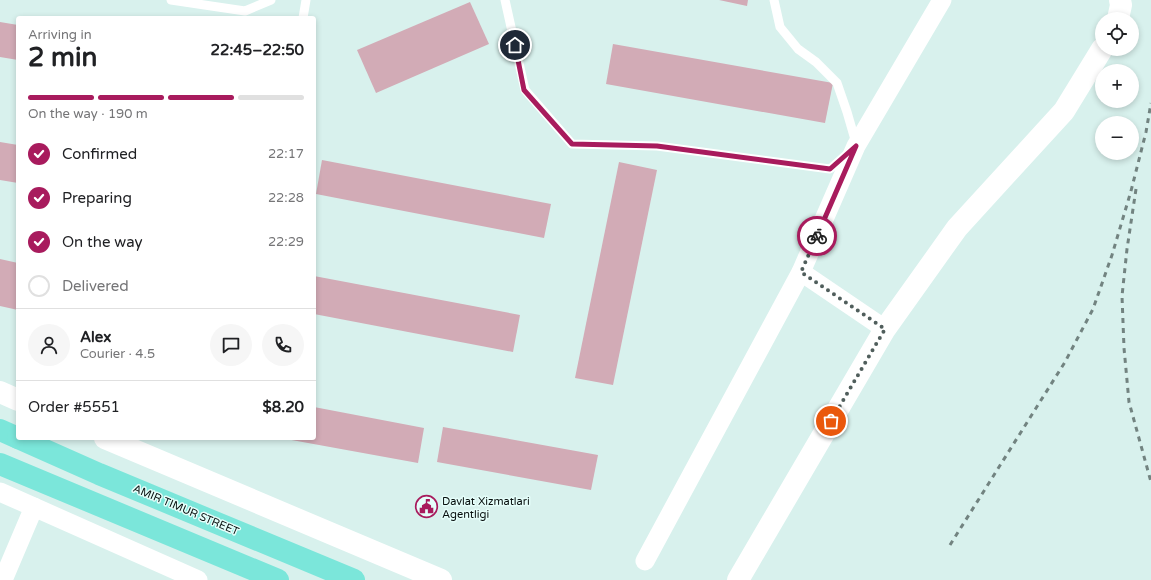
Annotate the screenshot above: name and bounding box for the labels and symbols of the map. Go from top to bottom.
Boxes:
pin [498,28,532,62]
courier [797,216,837,256]
pin [814,404,848,438]
street label: AMIR TIMUR STREET [131,482,241,538]
public building icon: Davlat Xizmatlari Agentligi [414,494,440,520]
place label: Davlat Xizmatlari Agentligi [442,495,530,521]

